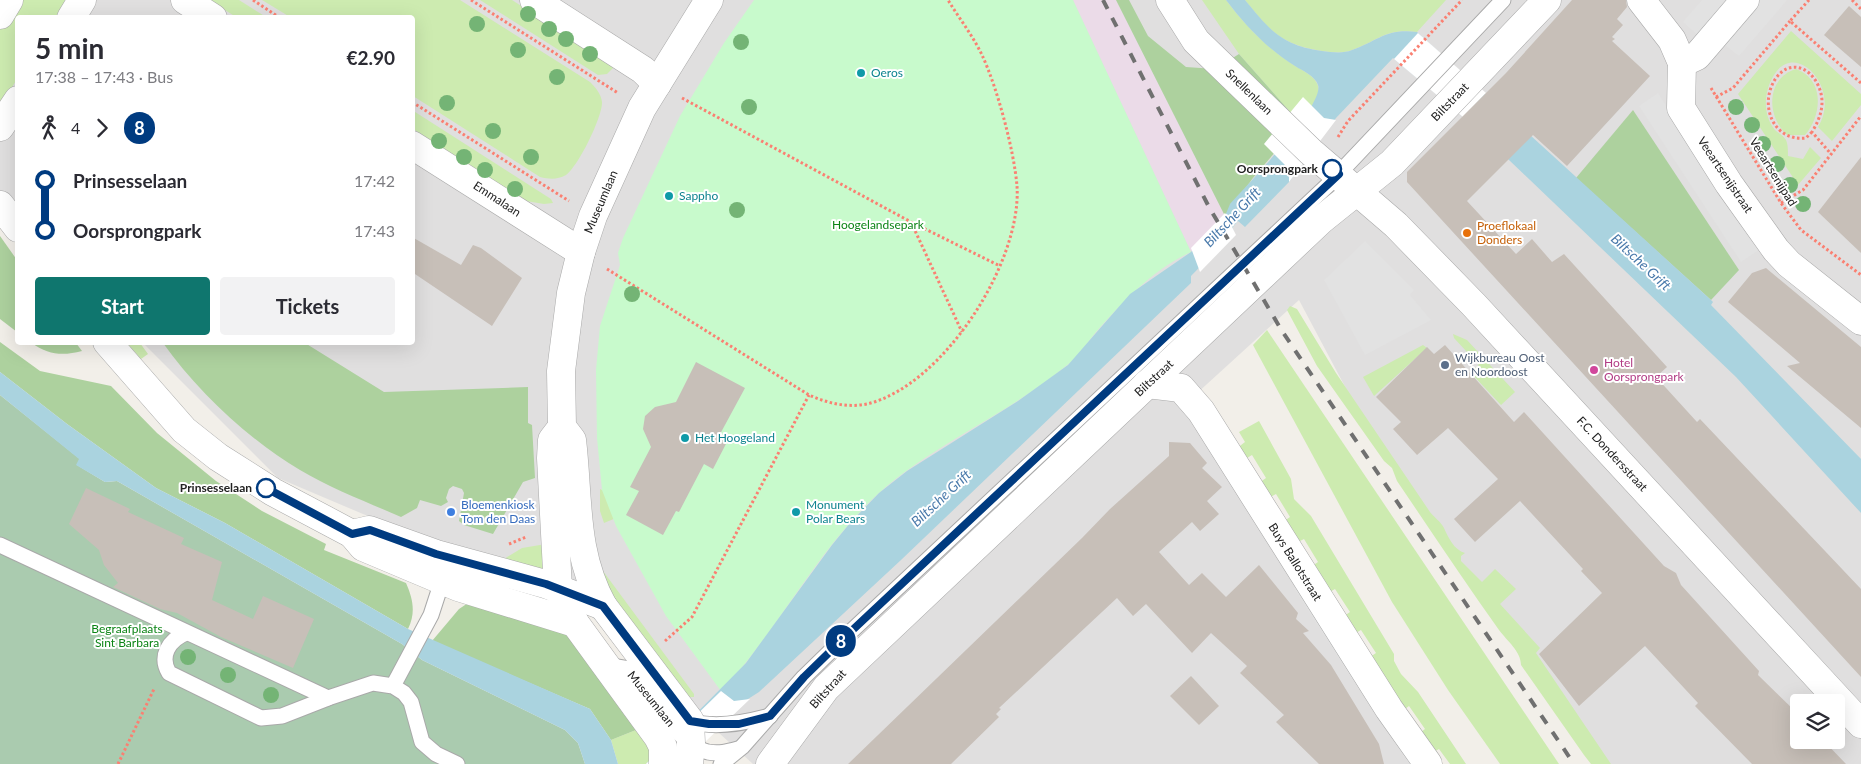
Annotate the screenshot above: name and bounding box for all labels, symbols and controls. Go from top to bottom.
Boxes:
text: 5 min [35,31,104,65]
text: €2.90 [346,46,395,69]
place label: Oeros [871,65,903,80]
street label: Snellenlaan [1223,66,1276,118]
text: 17:38 – 17:43 · Bus [35,67,173,86]
marker: Oeros [855,67,867,79]
street label: Biltstraat [1428,79,1472,124]
icon: walk [35,114,63,142]
icon: forward [88,114,116,142]
text: 8 [134,117,145,139]
text: 4 [71,118,80,137]
street label: Veeartsenijstraat [1694,134,1757,216]
street label: Veeartsenijpad [1746,135,1800,209]
marker: Oorsprongpark [1322,159,1342,179]
place label: Oorsprongpark [1237,161,1319,176]
street label: Museumlaan [580,168,621,236]
text: Prinsesselaan [73,169,187,192]
text: 17:42 [354,171,395,190]
street label: Emmalaan [471,178,524,220]
water label: Biltsche Grift [1200,183,1264,250]
place label: Sappho [679,188,719,203]
marker: Sappho [663,190,675,202]
park label: Hoogelandsepark [832,217,925,232]
place label: Proeflokaal Donders [1477,218,1536,247]
text: Oorsprongpark [73,219,202,242]
text: 17:43 [354,221,395,240]
marker: Proeflokaal Donders [1461,227,1473,239]
water label: Biltsche Grift [1608,230,1675,294]
button: Start [35,277,210,335]
button: Tickets [220,277,395,335]
place label: Wijkbureau Oost en Noordoost [1455,350,1545,379]
street label: Biltstraat [1131,355,1177,399]
place label: Hotel Oorsprongpark [1604,355,1685,384]
marker: Wijkbureau Oost en Noordoost [1439,359,1451,371]
marker: Hotel Oorsprongpark [1588,364,1600,376]
street label: F.C. Dondersstraat [1574,413,1651,495]
place label: Het Hoogeland [695,430,775,445]
marker: Het Hoogeland [679,432,691,444]
water label: Biltsche Grift [907,466,974,530]
marker: Prinsesselaan [256,478,276,498]
place label: Prinsesselaan [180,480,252,495]
place label: Bloemenkiosk Tom den Daas [461,497,535,526]
place label: Monument Polar Bears [806,497,865,526]
marker: Bloemenkiosk Tom den Daas [445,506,457,518]
marker: Monument Polar Bears [790,506,802,518]
street label: Buys Ballotstraat [1266,520,1326,604]
park label: Begraafplaats Sint Barbara [91,621,163,650]
line badge: 8 [825,625,857,657]
text: 8 [836,630,846,652]
street label: Biltstraat [806,665,850,711]
street label: Museumlaan [624,668,678,730]
map controls [1790,694,1845,749]
button: layers [1790,694,1845,749]

